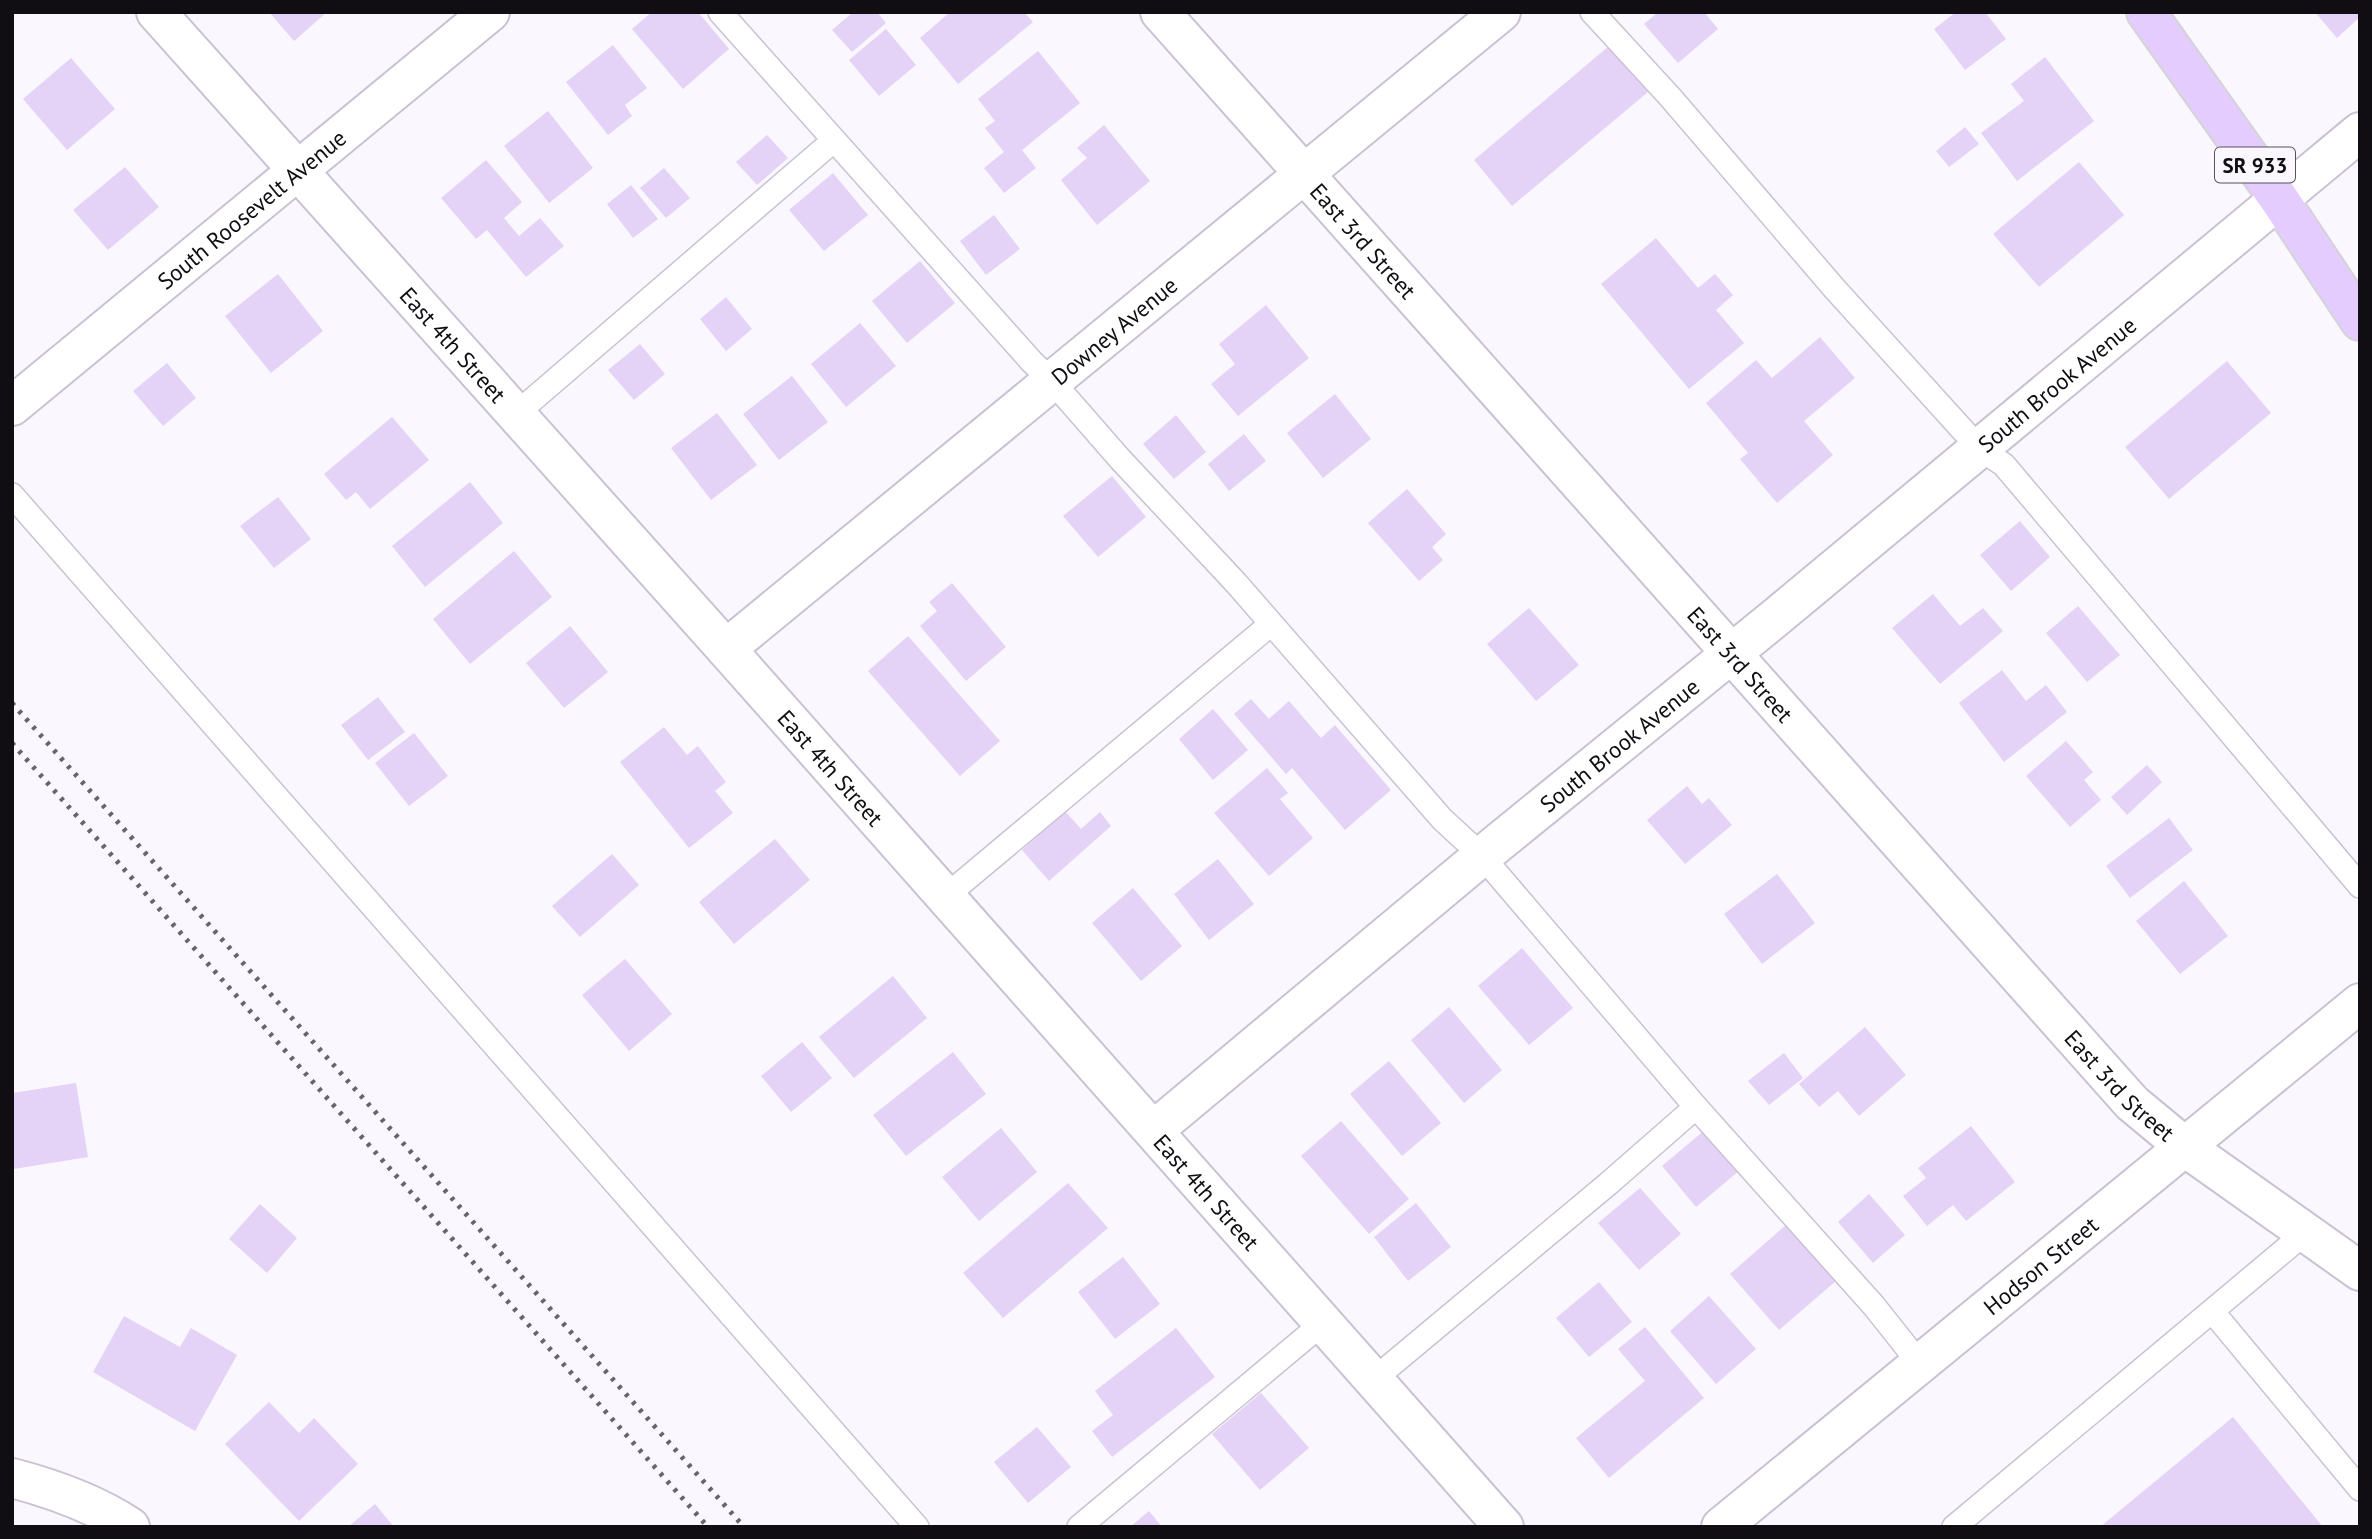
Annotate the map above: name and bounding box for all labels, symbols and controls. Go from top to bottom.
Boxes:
street label: South Roosevelt Avenue [151,123,351,295]
road number: SR 933 [2215,148,2295,182]
street label: East 3rd Street [1304,177,1423,304]
street label: Downey Avenue [1045,270,1183,391]
street label: East 4th Street [394,281,513,408]
street label: South Brook Avenue [1972,310,2142,458]
street label: East 3rd Street [1682,600,1800,728]
street label: South Brook Avenue [1533,671,1705,818]
street label: East 4th Street [772,703,890,832]
street label: East 3rd Street [2059,1023,2181,1147]
street label: East 4th Street [1148,1128,1266,1256]
street label: Hodson Street [1977,1209,2104,1321]

